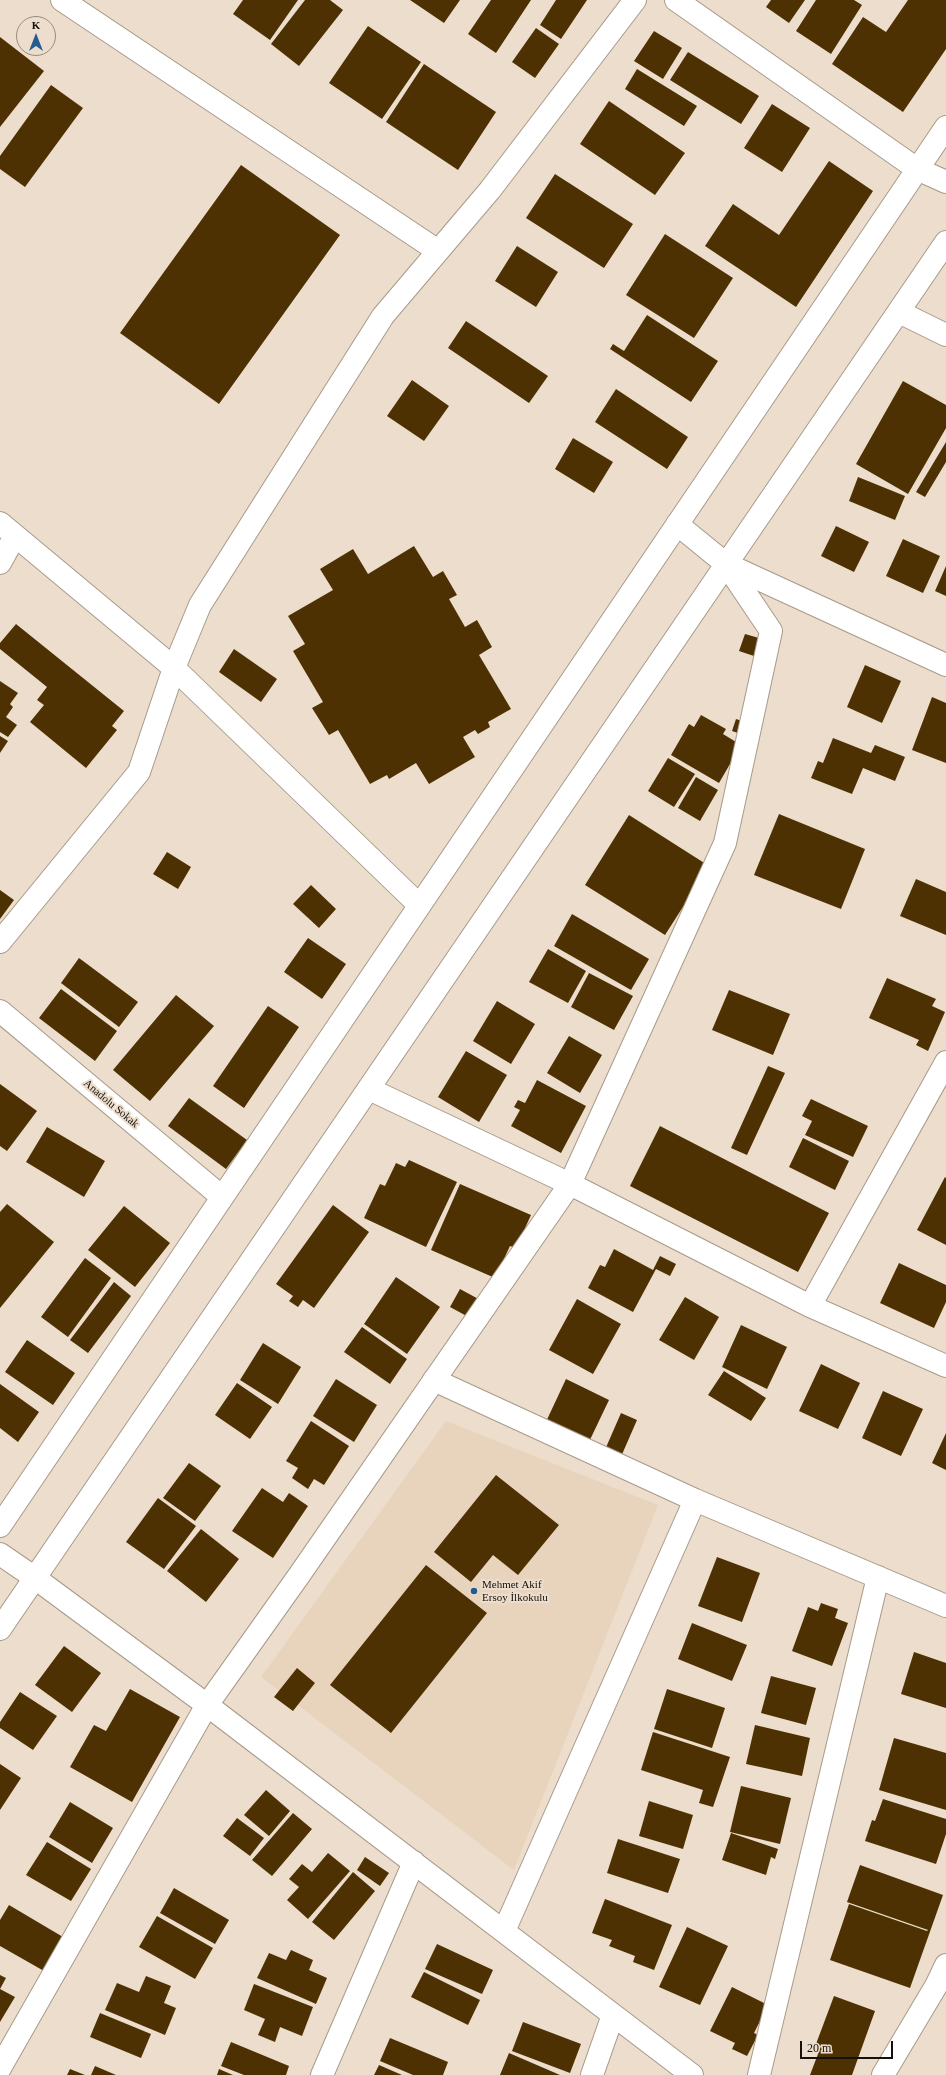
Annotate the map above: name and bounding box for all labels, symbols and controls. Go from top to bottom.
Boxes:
north arrow [16,16,56,56]
text: K [32,19,40,31]
street label: Anadolu Sokak [81,1077,141,1131]
place label: Mehmet Akif Ersoy İlkokulu [482,1578,548,1604]
marker: Mehmet Akif Ersoy İlkokulu [469,1586,479,1596]
scale bar [802,2033,895,2059]
text: 20 m [807,2041,831,2055]

